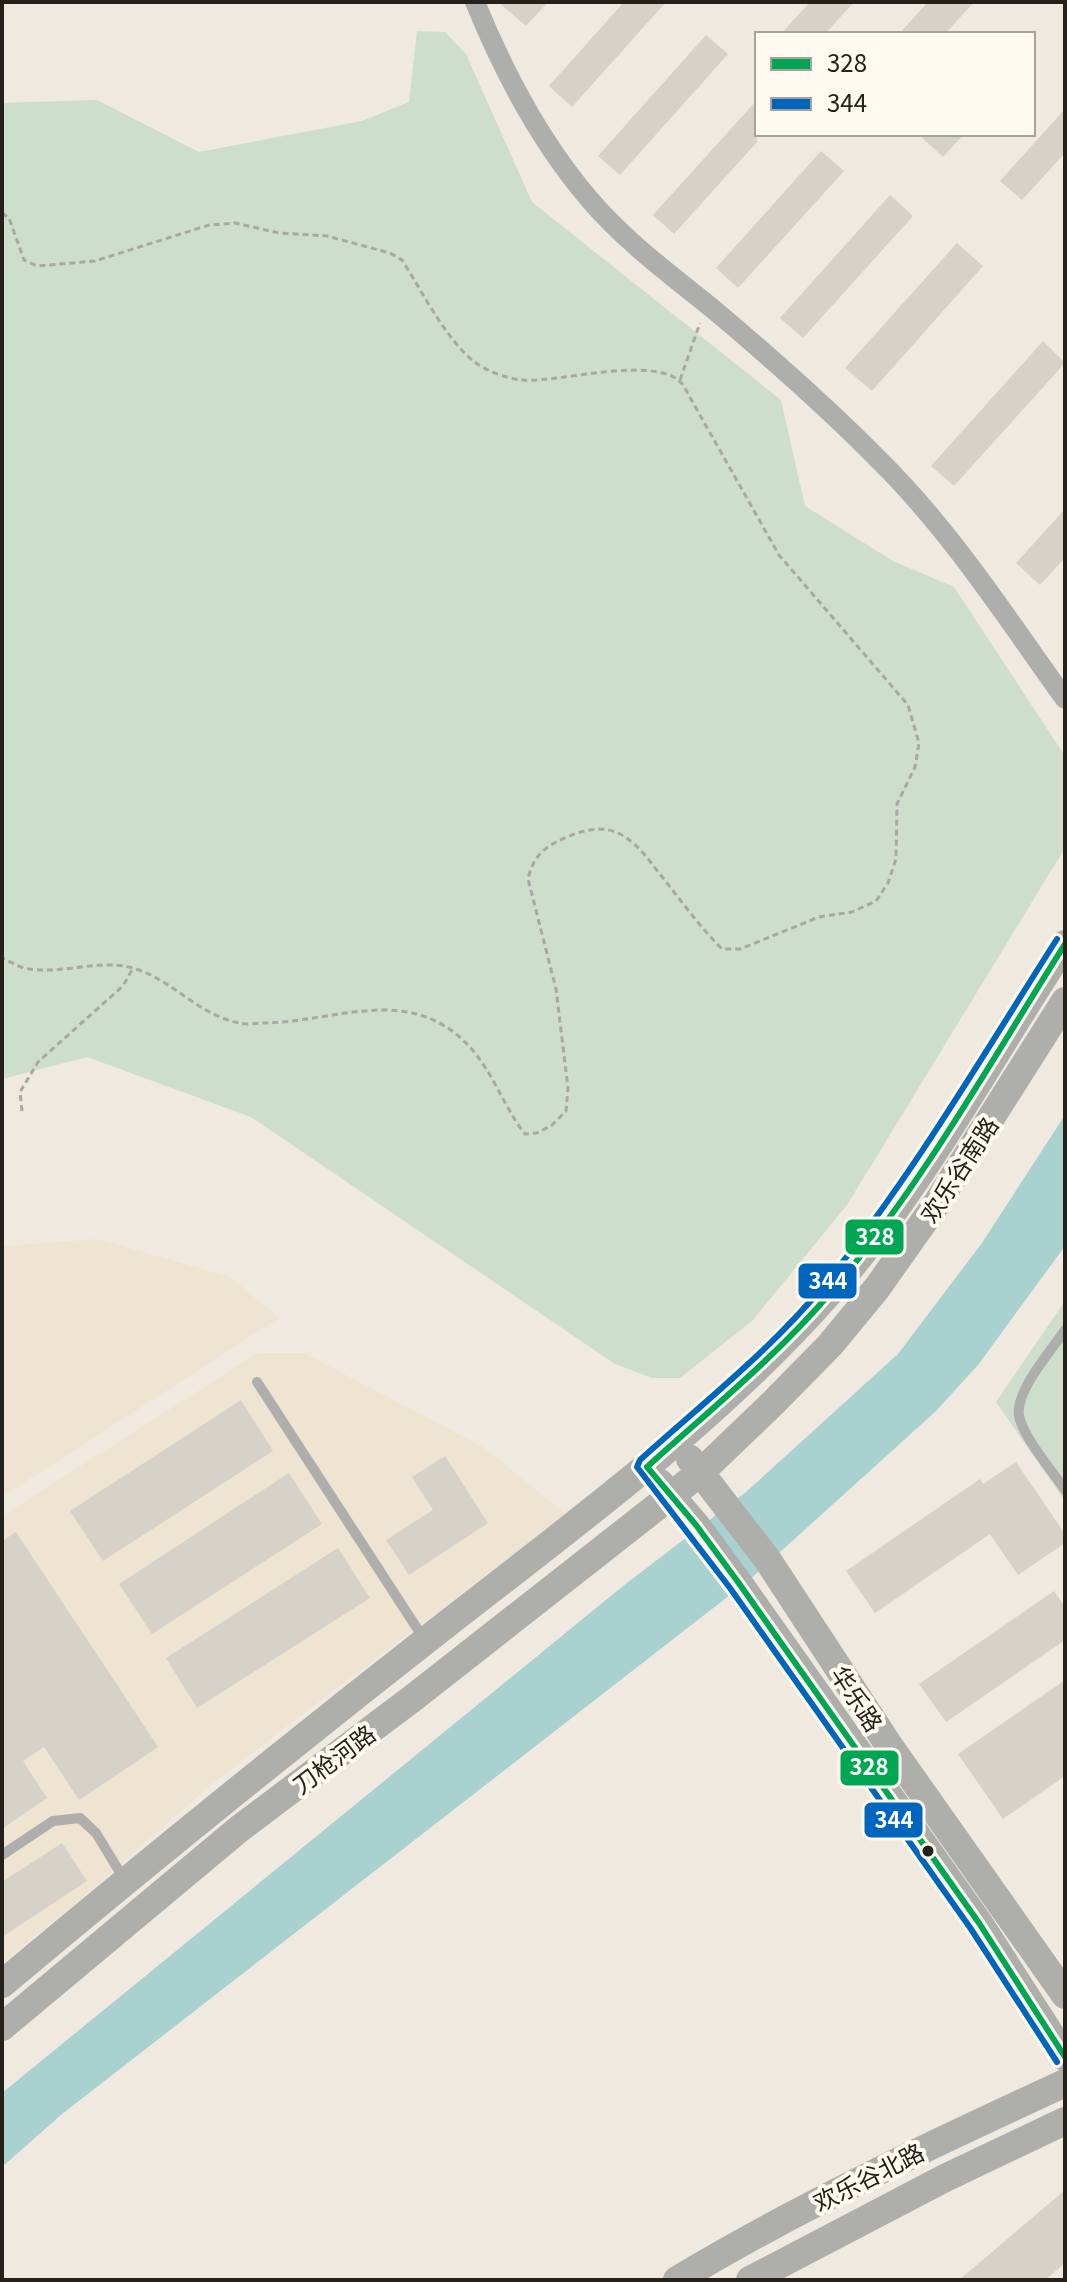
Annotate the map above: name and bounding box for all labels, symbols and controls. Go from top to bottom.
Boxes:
legend [755,32,1035,136]
text: 328 [827,44,867,79]
text: 344 [827,84,867,119]
street label: 欢乐谷南路 [911,1109,1005,1229]
line badge: 328 [844,1218,905,1256]
text: 328 [856,1219,894,1251]
line badge: 344 [797,1262,858,1300]
text: 344 [809,1263,847,1295]
street label: 华乐路 [824,1658,892,1738]
street label: 刀枪河路 [284,1715,382,1801]
line badge: 328 [839,1749,900,1787]
text: 328 [850,1749,888,1781]
line badge: 344 [863,1801,924,1839]
text: 344 [875,1802,913,1834]
unlabelled marker [920,1843,936,1859]
street label: 欢乐谷北路 [807,2133,929,2219]

